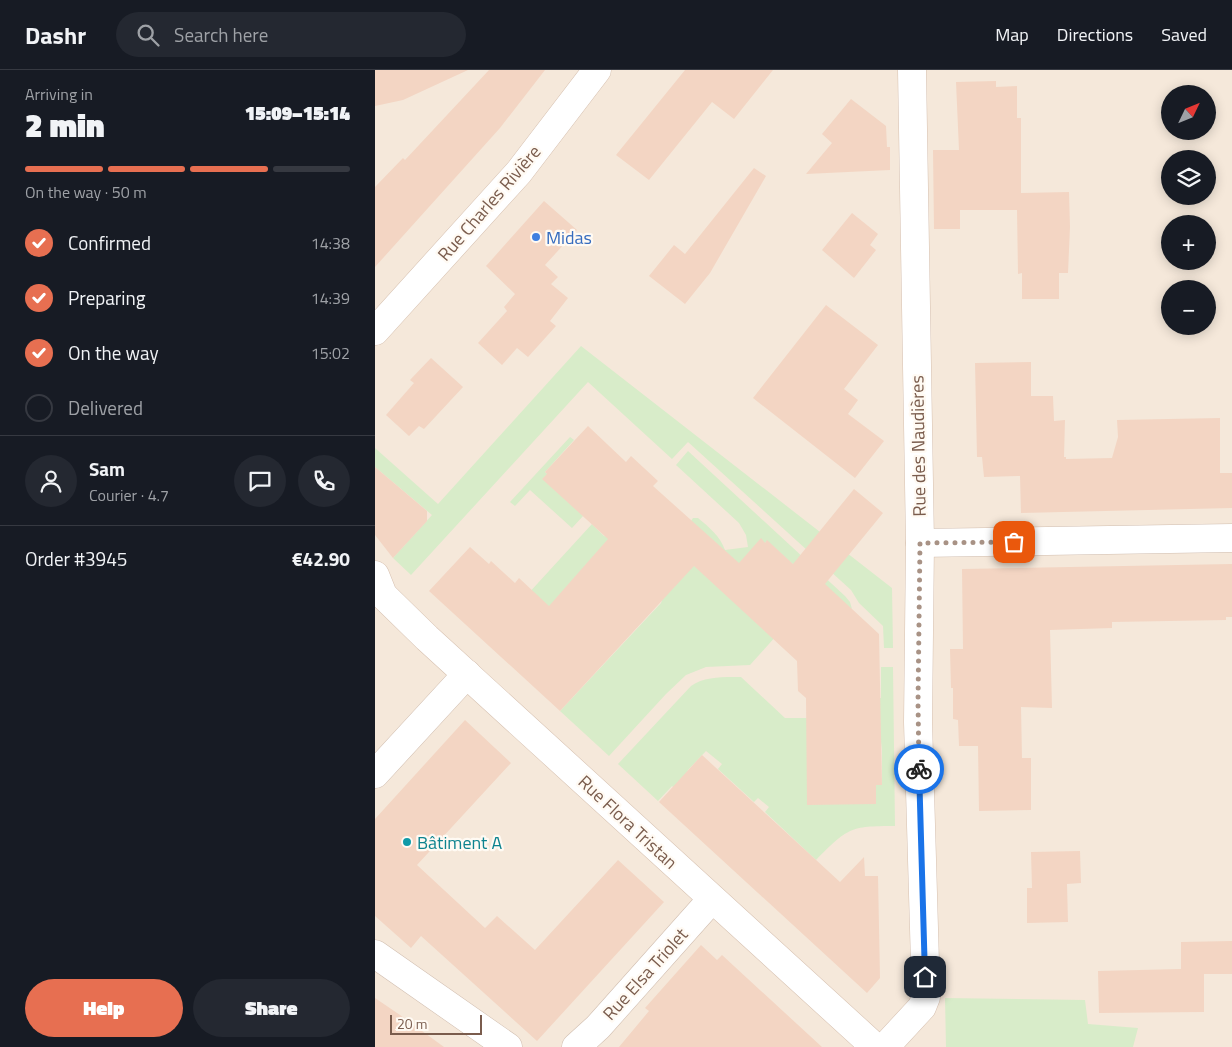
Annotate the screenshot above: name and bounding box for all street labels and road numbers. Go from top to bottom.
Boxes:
street label: Rue Charles Rivière [431,139,547,267]
street label: Rue des Naudières [903,375,933,517]
street label: Rue Flora Tristan [572,769,684,875]
street label: Rue Elsa Triolet [596,921,694,1026]

